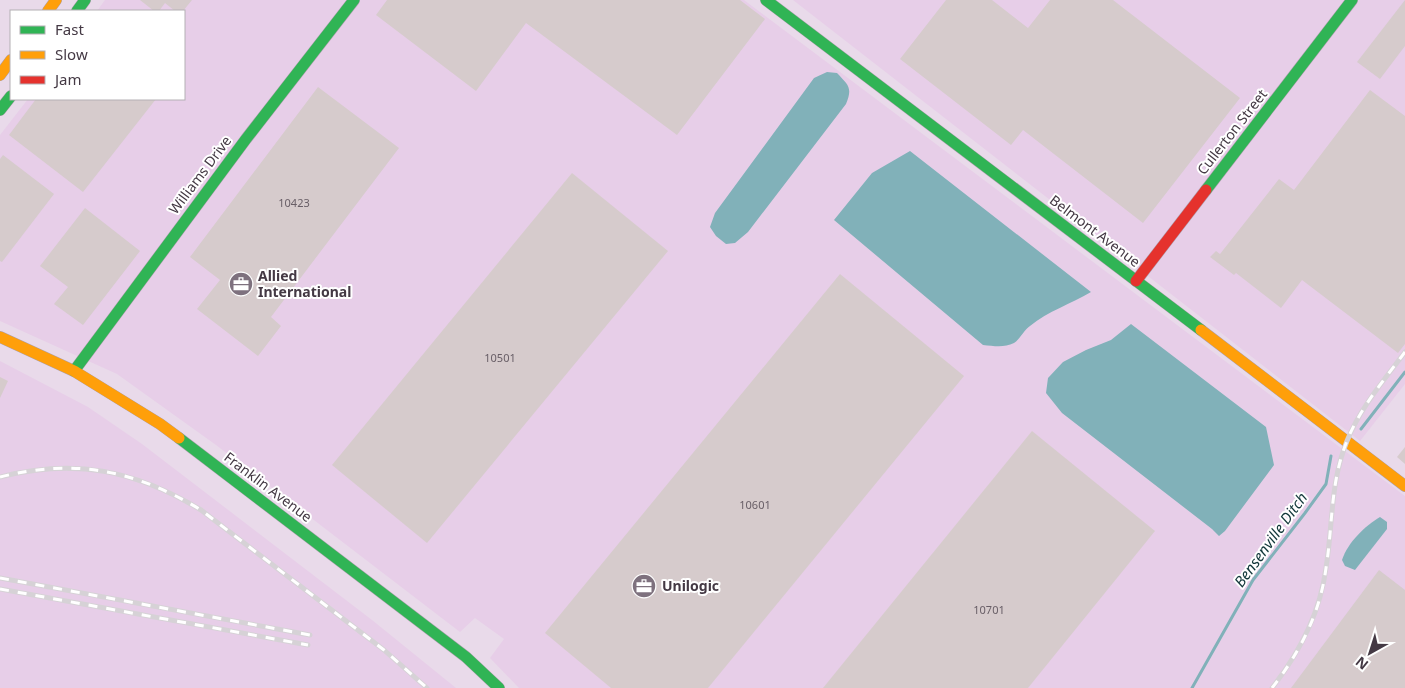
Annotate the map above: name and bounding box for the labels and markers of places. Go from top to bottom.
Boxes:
place label: Allied International [258,266,351,301]
office icon: Allied International [228,271,254,297]
office icon: Unilogic [631,573,657,599]
place label: Unilogic [662,576,719,595]

